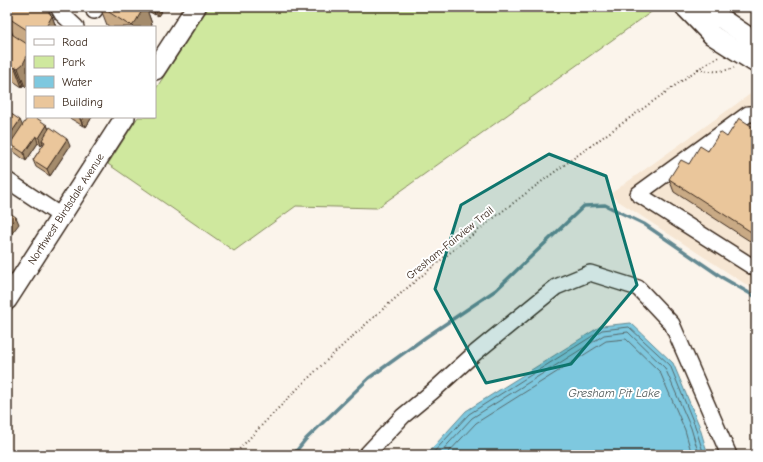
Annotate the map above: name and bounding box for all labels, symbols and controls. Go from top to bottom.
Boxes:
legend [26,26,156,118]
text: Road [62,35,88,49]
text: Park [62,55,85,69]
text: Water [62,75,92,89]
text: Building [62,95,103,109]
street label: Northwest Birdsdale Avenue [25,151,107,267]
street label: Gresham-Fairview Trail [404,204,496,282]
water label: Gresham Pit Lake [568,386,660,400]

